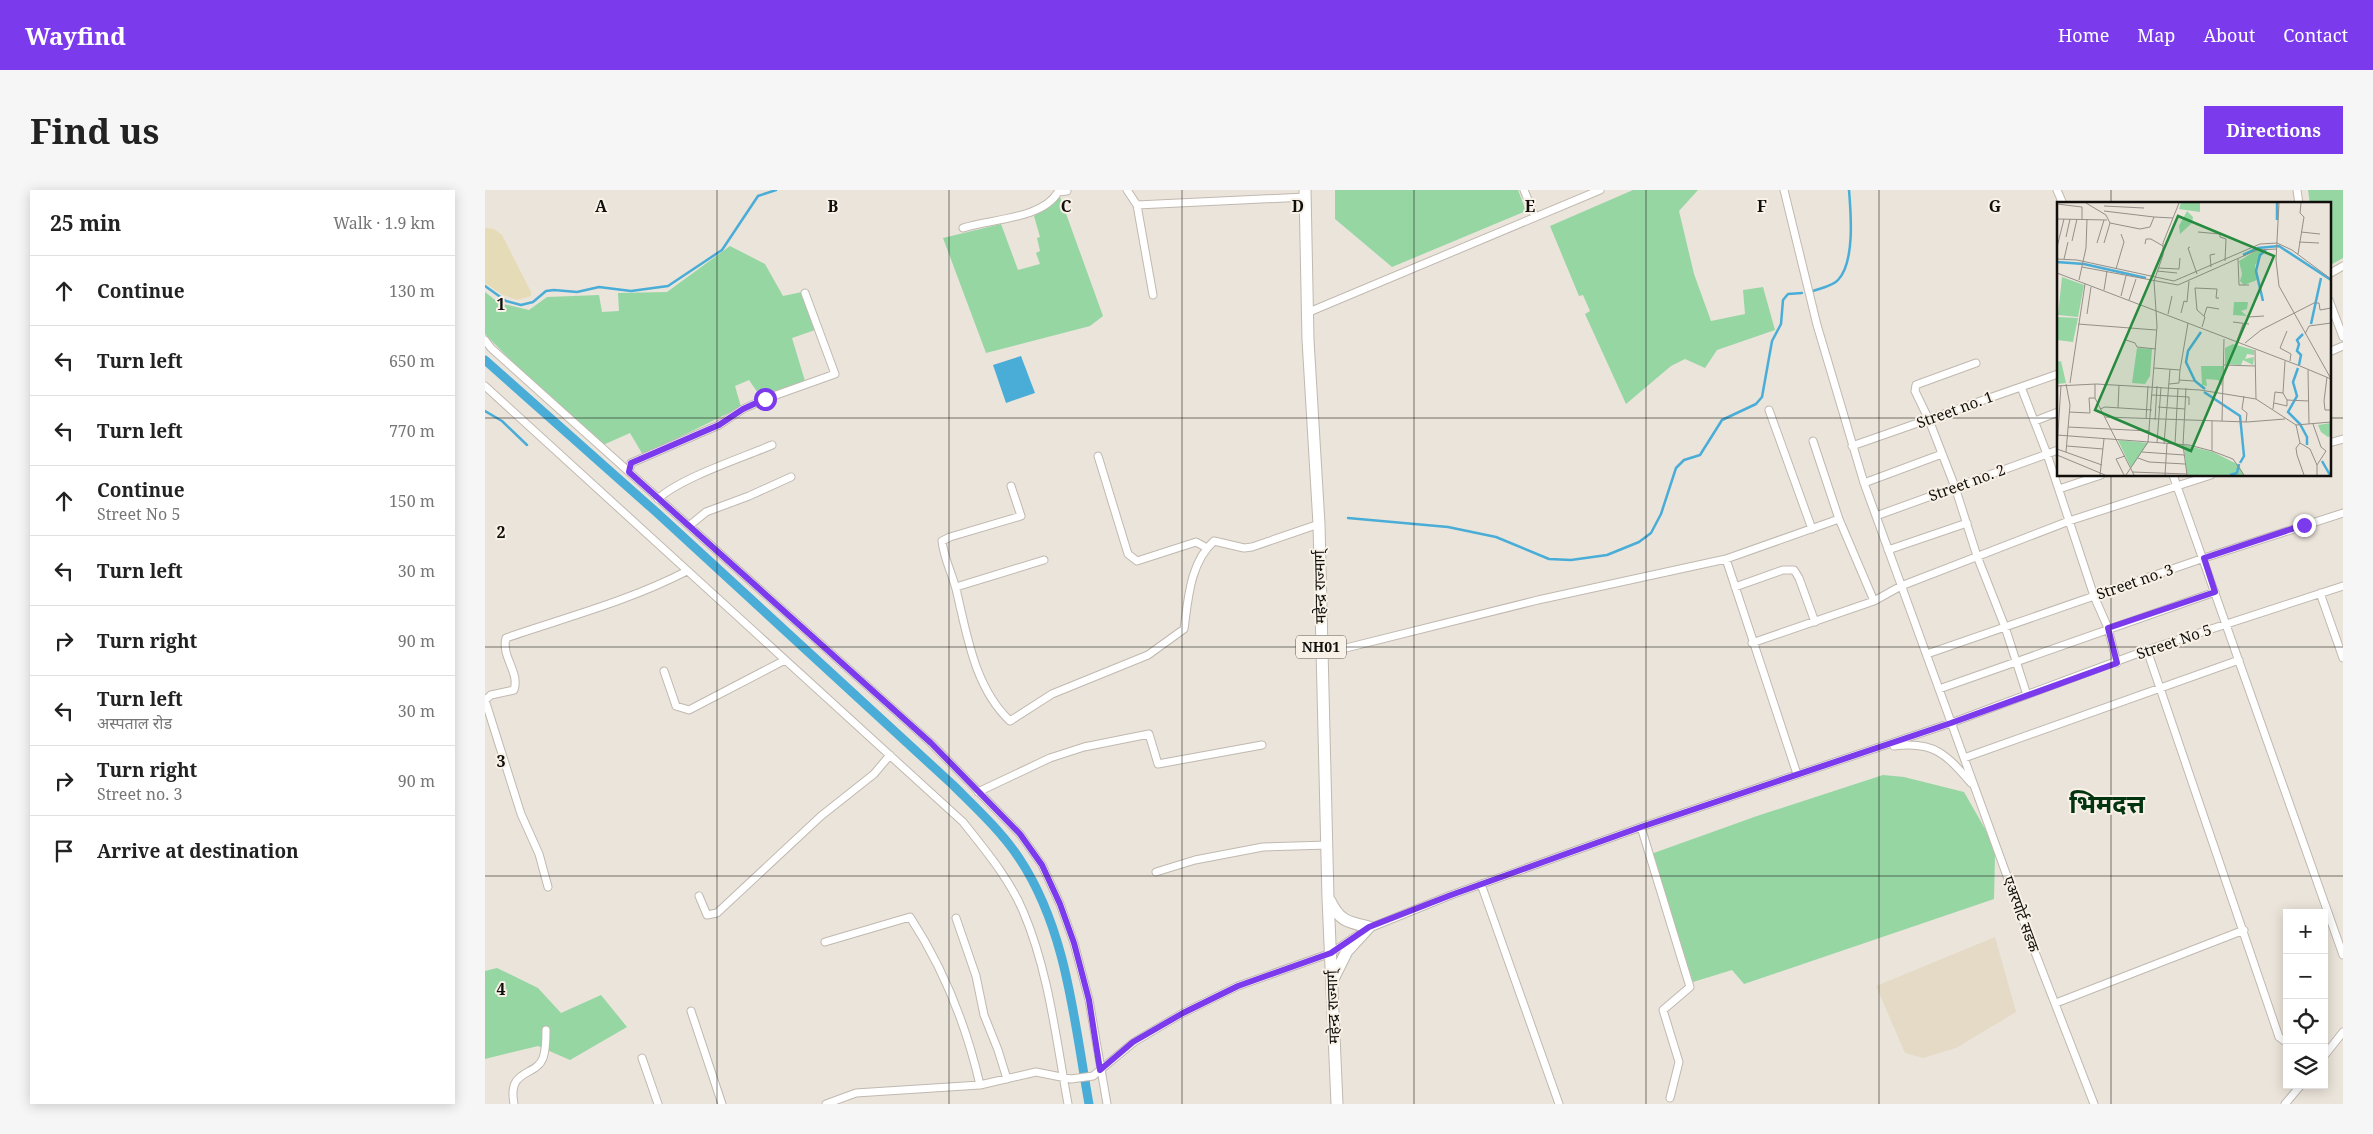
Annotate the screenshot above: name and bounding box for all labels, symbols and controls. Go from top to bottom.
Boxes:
text: Wayfind [25,19,126,52]
text: Home [2058,23,2109,47]
text: Map [2137,23,2175,47]
text: About [2203,23,2255,47]
text: Contact [2283,23,2348,47]
button: Directions [2204,106,2343,154]
text: Find us [30,107,159,154]
text: A [595,195,608,217]
text: B [828,195,839,217]
text: C [1061,195,1072,217]
text: D [1292,195,1304,217]
text: E [1525,195,1535,217]
text: F [1757,195,1767,217]
text: G [1989,195,2001,217]
inset map [2057,202,2331,476]
text: 25 min [50,209,121,237]
text: Walk · 1.9 km [333,212,435,234]
icon: ahead [50,277,78,305]
text: Continue [97,278,185,304]
text: 130 m [389,280,435,302]
text: 1 [496,293,506,315]
icon: left [50,347,78,375]
text: Turn left [97,348,183,374]
text: 650 m [389,350,435,372]
street label: Street no. 1 [1914,386,1996,432]
route start [754,388,777,411]
icon: left [50,417,78,445]
text: Turn left [97,418,183,444]
text: 770 m [389,420,435,442]
street label: Street no. 2 [1926,459,2008,505]
text: Continue [97,477,185,503]
icon: ahead [50,487,78,515]
text: 150 m [389,490,435,512]
text: Street No 5 [97,503,180,525]
route end [2293,514,2316,537]
text: 2 [496,521,506,543]
street label: महेन्द्र राज्मार्ग् [1308,548,1331,624]
icon: left [50,557,78,585]
text: Turn left [97,558,183,584]
street label: Street no. 3 [2094,559,2176,604]
text: 30 m [398,560,435,582]
street label: Street No 5 [2133,619,2214,663]
icon: right [50,627,78,655]
text: Turn right [97,628,197,654]
text: 90 m [398,630,435,652]
road number: NH01 [1296,636,1346,658]
text: Turn left [97,686,183,712]
icon: left [50,697,78,725]
text: 30 m [398,700,435,722]
text: अस्पताल रोड [97,712,172,734]
text: 3 [496,750,506,772]
text: Turn right [97,757,197,783]
icon: right [50,767,78,795]
text: 90 m [398,770,435,792]
text: Street no. 3 [97,783,182,805]
district label: भिमदत्त [2069,786,2145,820]
icon: arrive [50,837,78,865]
text: Arrive at destination [97,838,299,864]
street label: एअरपोर्ट सडक [1999,873,2045,955]
map controls [2283,909,2328,1089]
button: + [2283,909,2328,954]
button: − [2283,954,2328,999]
street label: महेन्द्र राज्मार्ग् [1321,968,1344,1044]
text: 4 [496,978,506,1000]
button: locate [2283,999,2328,1044]
button: layers [2283,1044,2328,1089]

